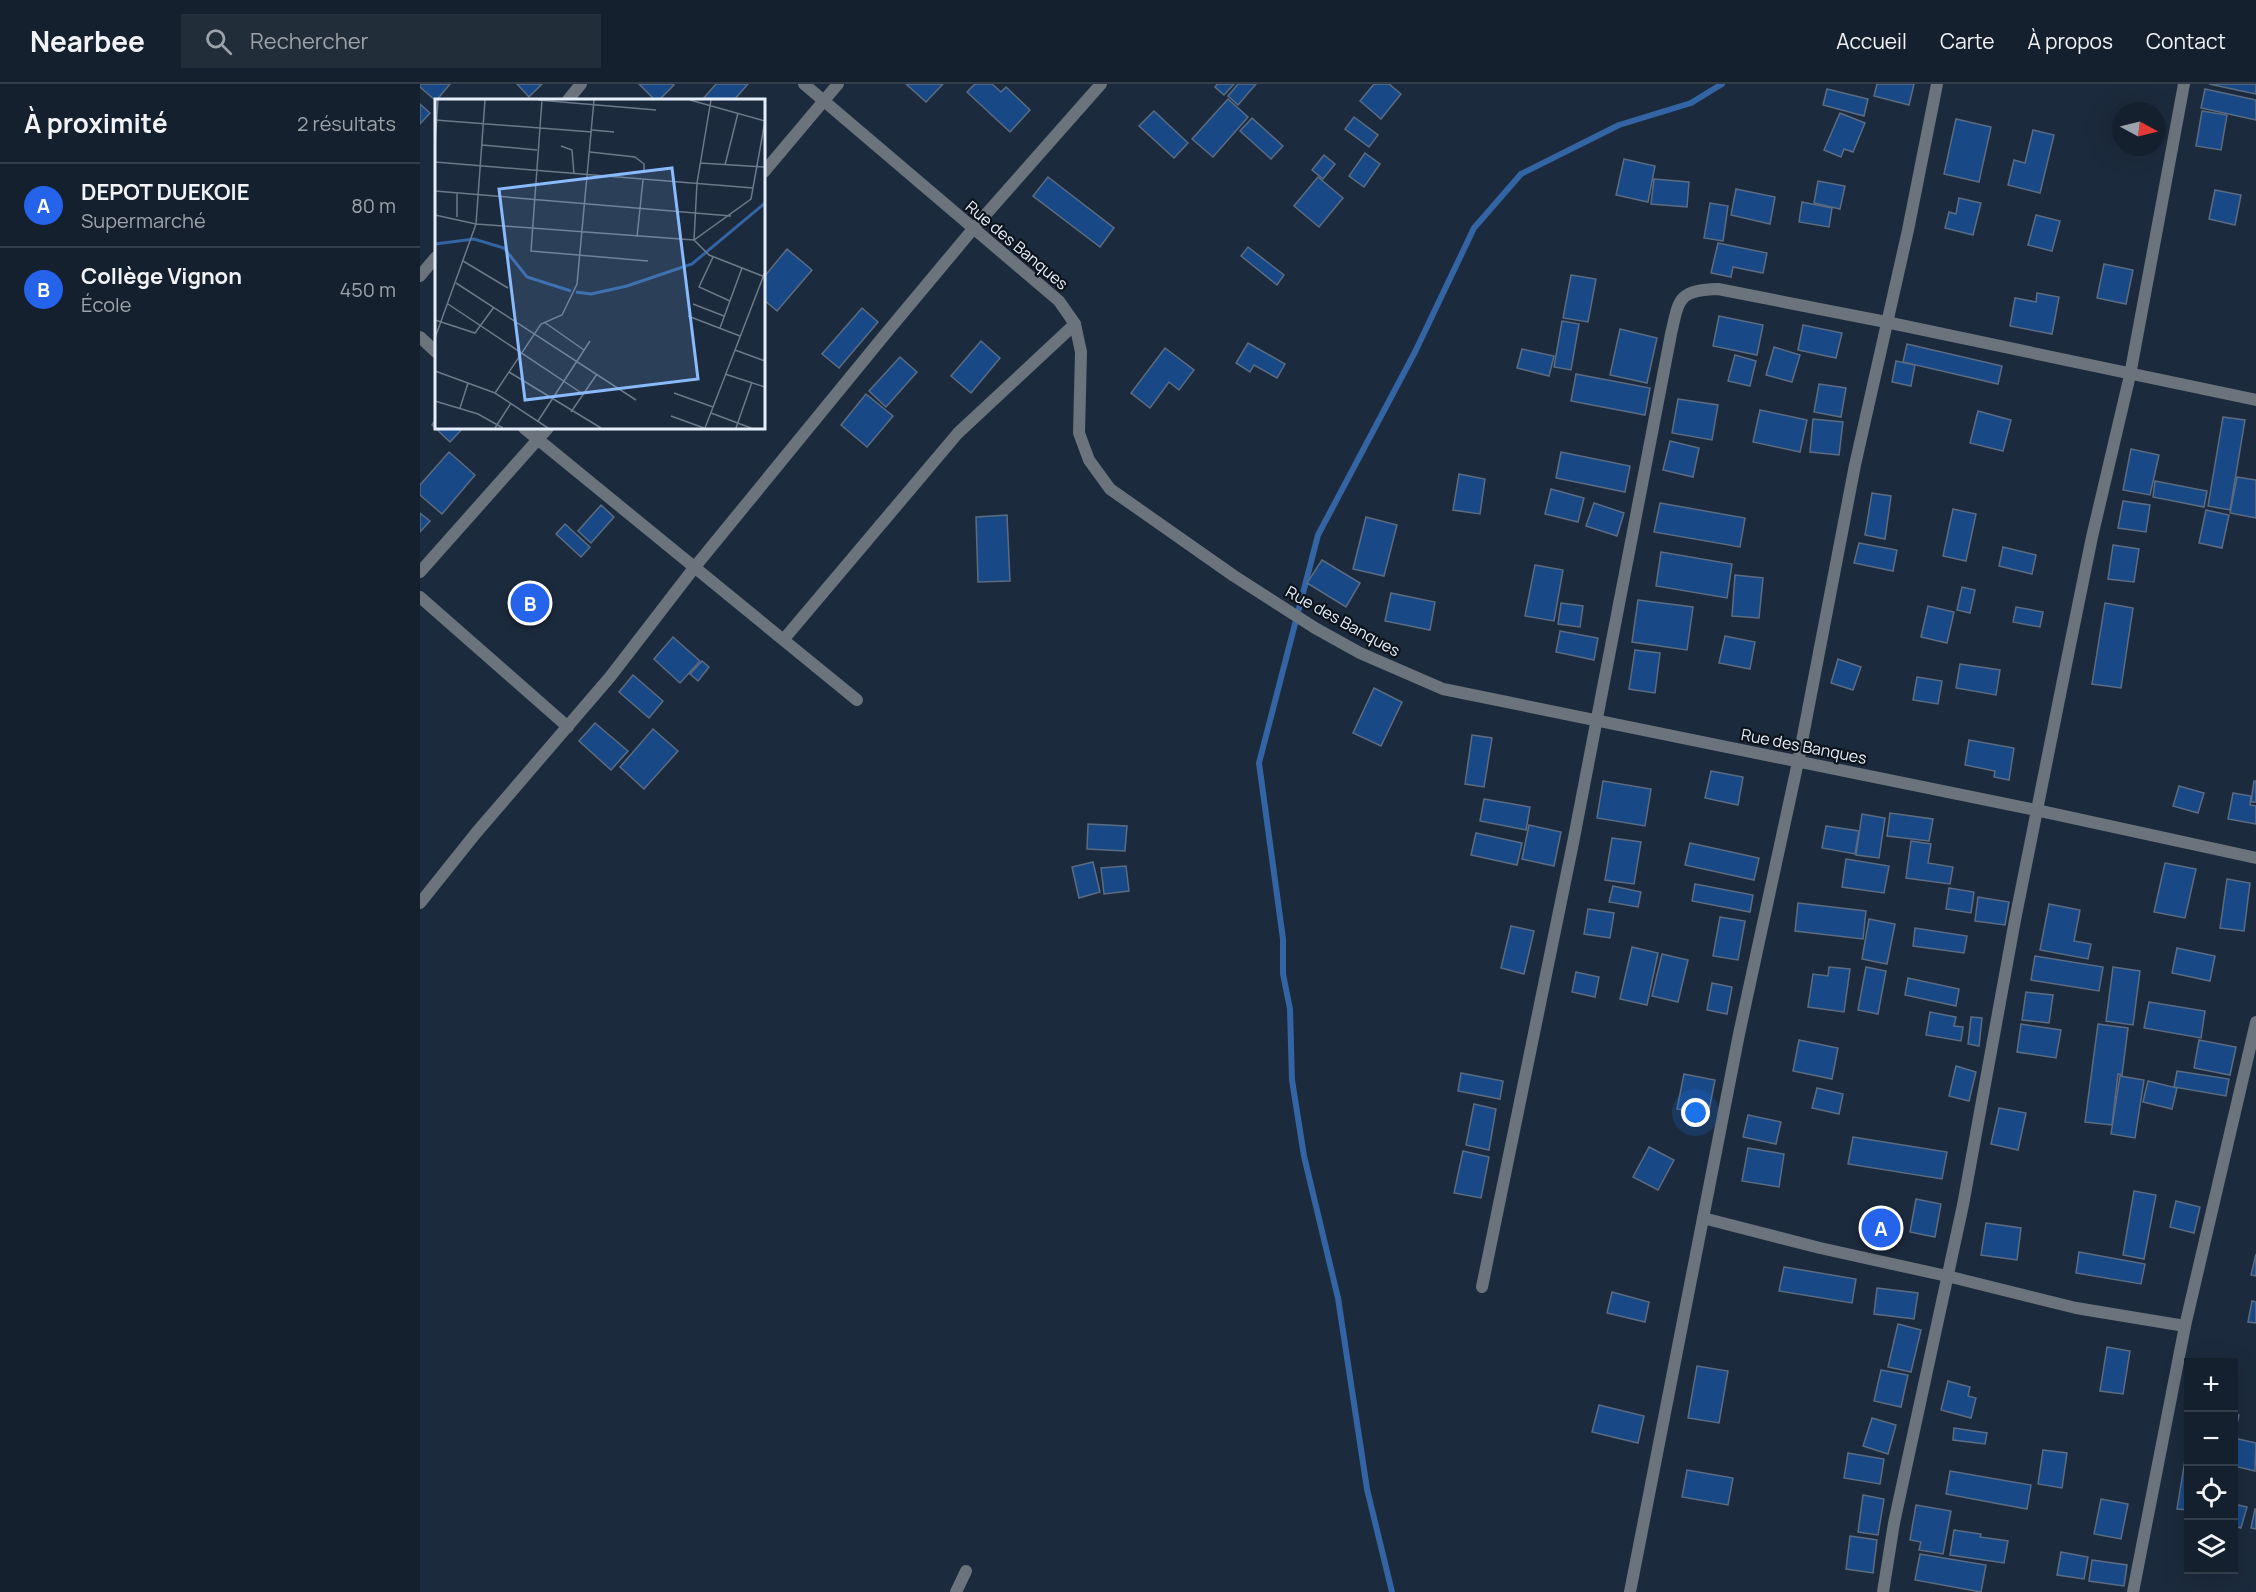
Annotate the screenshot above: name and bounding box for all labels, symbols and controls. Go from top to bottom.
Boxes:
search box [181,14,601,68]
text: Nearbee [30,22,145,60]
icon: search [202,25,235,58]
text: Rechercher [250,26,369,56]
text: Accueil [1836,27,1907,55]
text: Carte [1940,27,1994,55]
text: À propos [2027,27,2113,55]
text: Contact [2146,27,2226,55]
inset map [435,99,765,429]
north arrow [2112,102,2166,156]
text: À proximité [24,105,168,141]
text: 2 résultats [297,110,396,137]
text: DEPOT DUEKOIE [81,177,250,207]
text: A [37,192,50,219]
text: 80 m [351,192,396,219]
street label: Rue des Banques [961,196,1073,294]
text: Supermarché [81,207,206,234]
text: Collège Vignon [81,261,242,291]
text: B [37,276,50,303]
text: 450 m [340,276,396,303]
text: École [81,291,131,318]
pin: B [510,580,550,626]
street label: Rue des Banques [1282,580,1404,662]
street label: Rue des Banques [1739,723,1869,769]
your location [1681,1098,1710,1127]
pin: A [1862,1206,1900,1250]
map controls [2184,1358,2238,1574]
button: + [2184,1358,2238,1412]
button: − [2184,1412,2238,1466]
button: locate [2184,1466,2238,1520]
button: layers [2184,1520,2238,1574]

